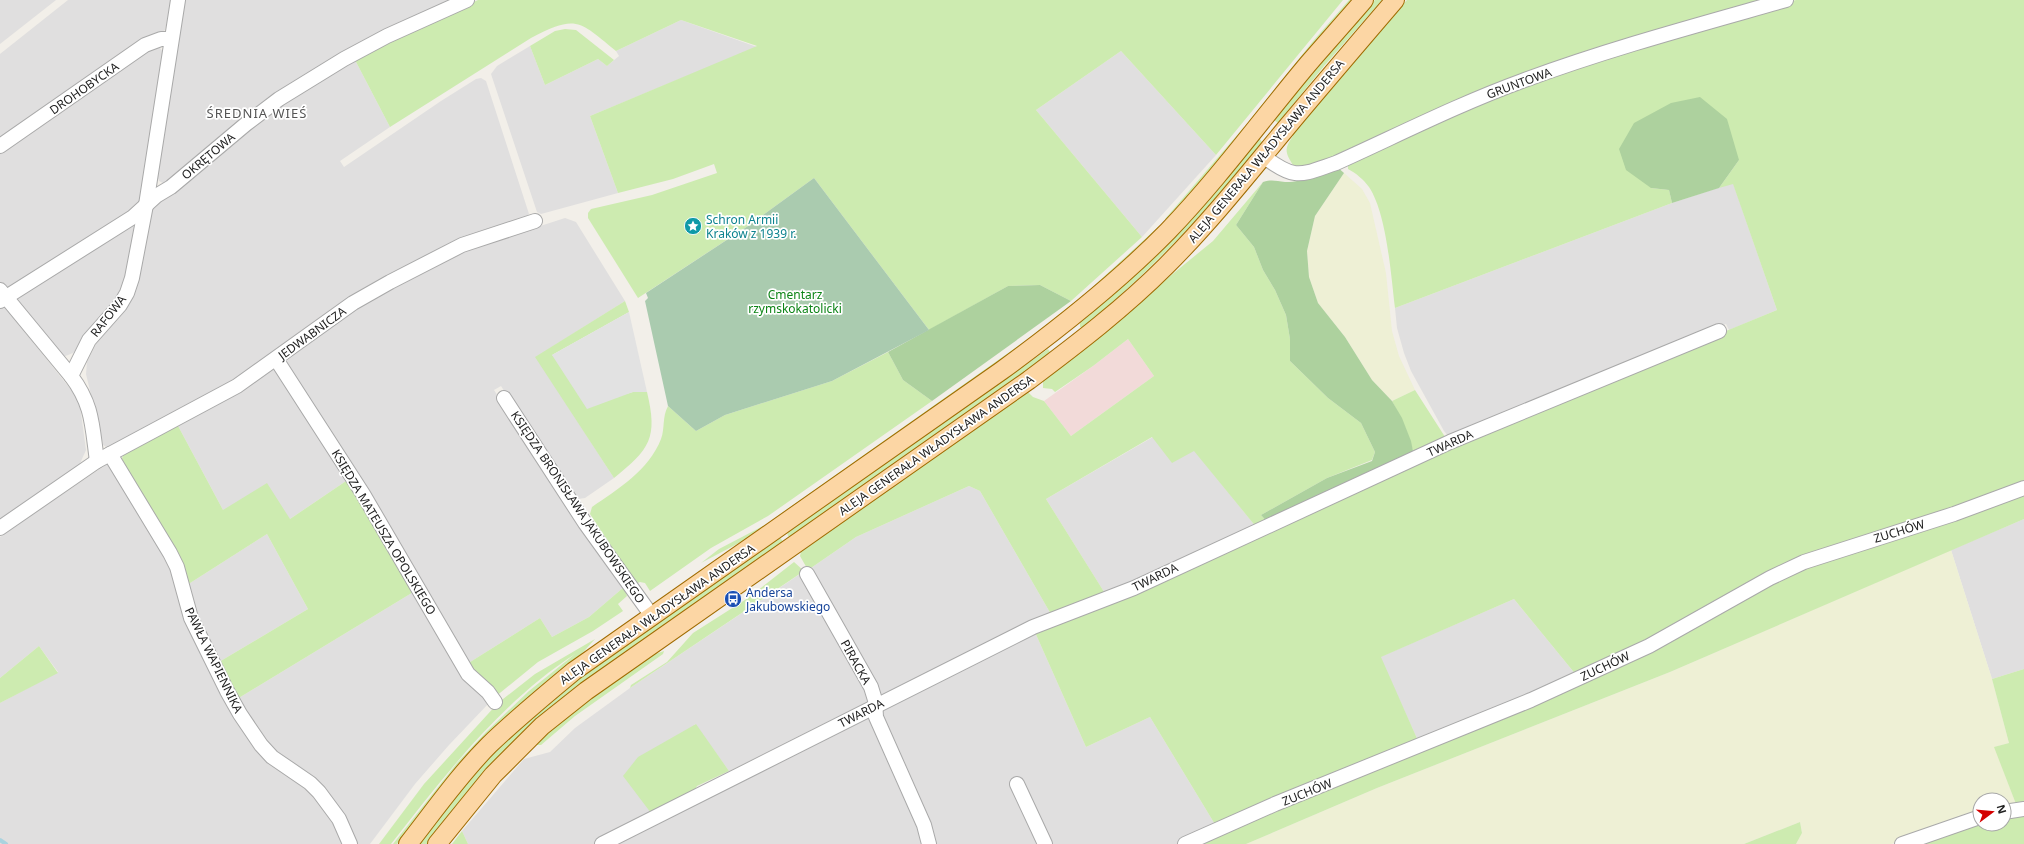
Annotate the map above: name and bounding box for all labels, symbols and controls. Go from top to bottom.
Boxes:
street label: ALEJA GENERAŁA WŁADYSŁAWA ANDERSA [1184,55,1348,246]
street label: DROHOBYCKA [46,58,122,118]
street label: GRUNTOWA [1484,63,1554,103]
district label: ŚREDNIA WIEŚ [207,104,307,122]
street label: OKRĘTOWA [178,128,239,183]
place label: Schron Armii Kraków z 1939 r. [706,211,796,242]
place icon: Schron Armii Kraków z 1939 r. [683,216,703,236]
park label: Cmentarz rzymskokatolicki [748,286,842,317]
street label: RAFOWA [86,291,130,341]
street label: JEDWABNICZA [274,302,350,364]
street label: ALEJA GENERAŁA WŁADYSŁAWA ANDERSA [835,370,1037,519]
street label: KSIĘDZA BRONISŁAWA JAKUBOWSKIEGO [507,407,649,607]
street label: TWARDA [1424,425,1476,461]
street label: KSIĘDZA MATEUSZA OPOLSKIEGO [328,446,440,618]
street label: ZUCHÓW [1871,515,1927,547]
street label: ALEJA GENERAŁA WŁADYSŁAWA ANDERSA [556,539,758,688]
street label: TWARDA [1129,559,1181,595]
place label: Andersa Jakubowskiego [745,584,830,615]
bus stop icon: Andersa Jakubowskiego [723,589,743,609]
street label: PAWŁA WAPIENNIKA [181,604,247,716]
street label: PIRACKA [837,636,875,688]
street label: ZUCHÓW [1578,647,1632,685]
street label: TWARDA [835,694,887,732]
street label: ZUCHÓW [1279,774,1335,810]
north arrow [1972,792,2012,832]
text: N [1994,803,2011,815]

